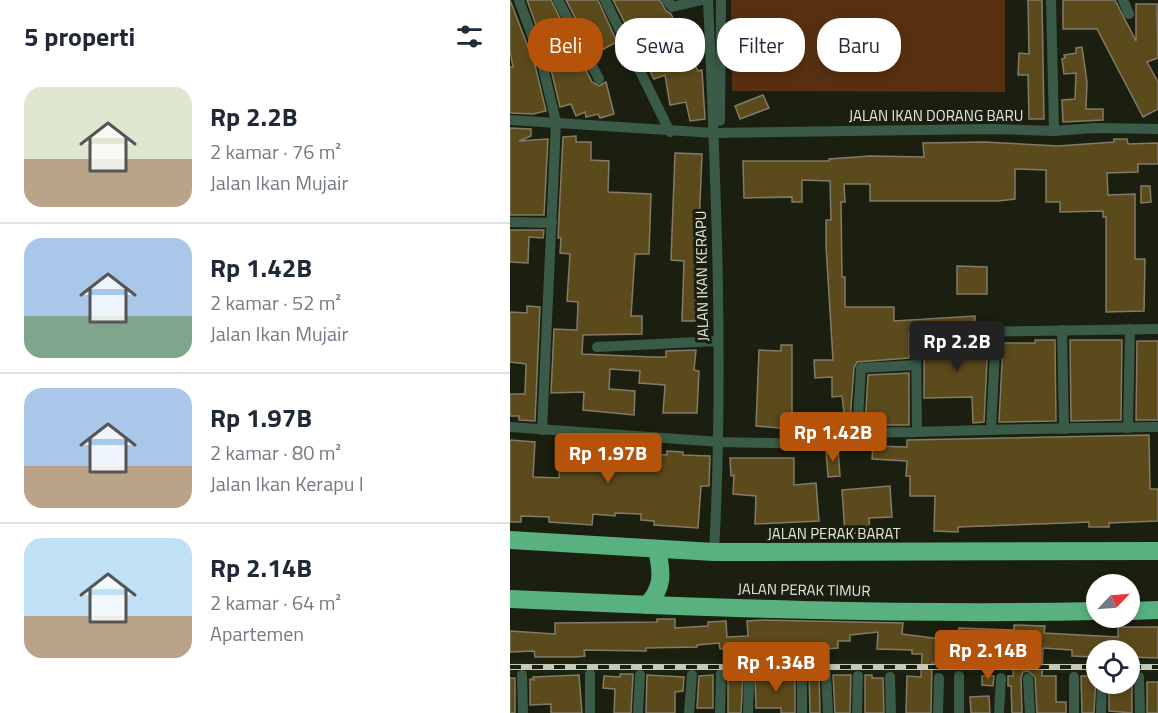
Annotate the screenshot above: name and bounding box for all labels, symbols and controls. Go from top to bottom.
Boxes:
text: 5 properti [24,17,135,56]
chip: Beli [528,18,603,72]
chip: Sewa [615,18,705,72]
chip: Filter [717,18,805,72]
chip: Baru [817,18,901,72]
icon: filters [453,20,486,53]
text: Rp 2.2B [210,97,298,136]
street label: JALAN IKAN DORANG BARU [849,104,1023,127]
icon: home [72,111,144,183]
text: 2 kamar · 76 m² [210,136,341,167]
text: Jalan Ikan Mujair [210,167,348,198]
street label: JALAN IKAN KERAPU [689,210,714,342]
text: Rp 1.42B [210,248,312,287]
icon: home [72,262,144,334]
text: 2 kamar · 52 m² [210,287,341,318]
text: Jalan Ikan Mujair [210,318,348,349]
pin: Rp 2.2B [902,321,1012,372]
text: Rp 2.2B [923,325,991,356]
text: Rp 1.97B [210,398,312,437]
icon: home [72,412,144,484]
pin: Rp 1.42B [771,412,895,463]
text: Rp 1.42B [794,416,872,447]
pin: Rp 1.97B [546,433,670,484]
text: 2 kamar · 80 m² [210,437,341,468]
text: Rp 1.97B [569,437,647,468]
text: Jalan Ikan Kerapu I [210,468,364,499]
street label: JALAN PERAK BARAT [767,522,901,545]
text: Rp 2.14B [210,548,312,587]
icon: home [72,562,144,634]
north arrow [1086,574,1140,628]
map controls [1086,574,1140,694]
street label: JALAN PERAK TIMUR [737,577,871,602]
text: 2 kamar · 64 m² [210,587,341,618]
text: Apartemen [210,618,304,649]
pin: Rp 2.14B [926,630,1050,681]
text: Rp 2.14B [949,634,1027,665]
button: locate [1086,640,1140,694]
pin: Rp 1.34B [714,642,838,693]
text: Rp 1.34B [737,646,815,677]

